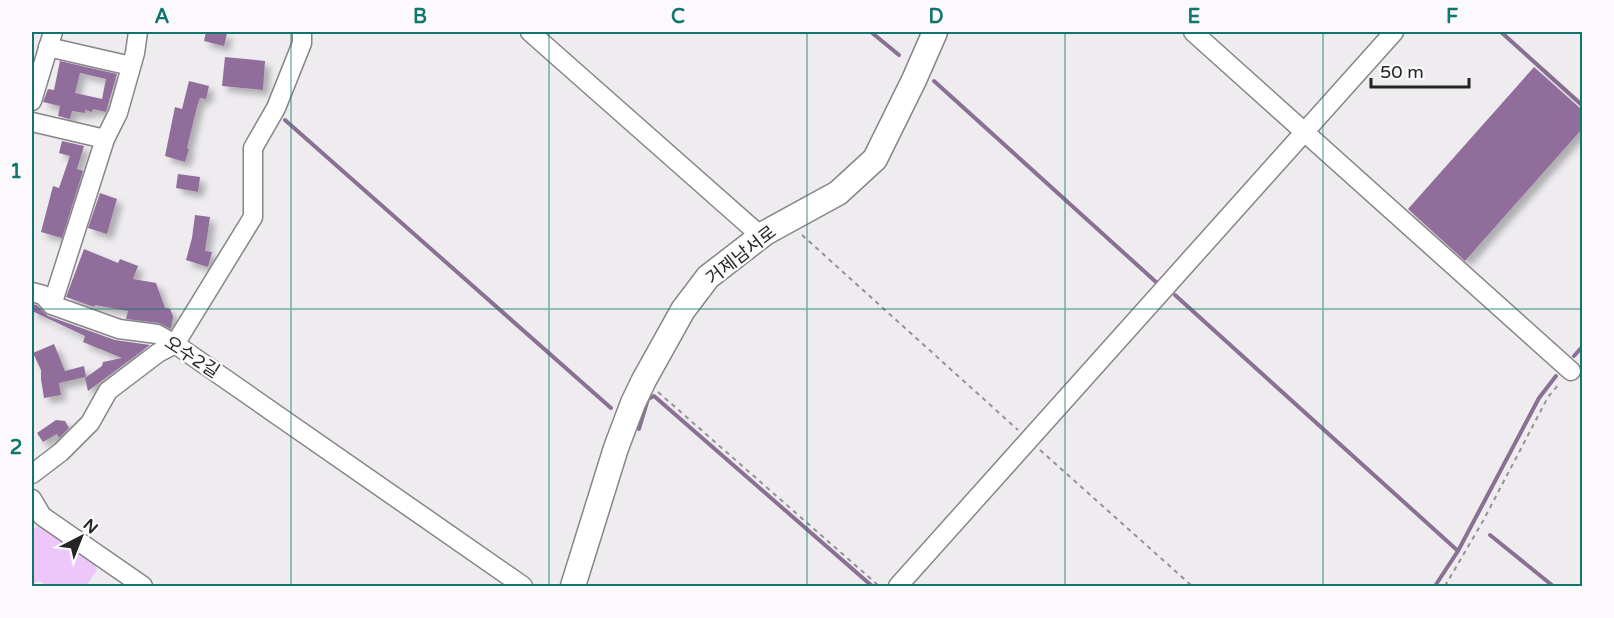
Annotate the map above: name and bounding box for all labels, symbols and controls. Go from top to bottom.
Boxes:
text: A [155,5,170,29]
text: B [413,5,427,29]
text: C [671,5,685,29]
text: D [928,5,944,29]
text: E [1188,5,1201,29]
text: F [1446,5,1458,29]
scale bar [1371,51,1468,89]
text: 50 m [1380,61,1424,83]
text: 1 [10,160,22,184]
street label: 거제남서로 [702,221,780,289]
street label: 오수2길 [160,331,224,383]
text: 2 [10,436,22,460]
north arrow [51,507,111,567]
text: N [79,515,102,538]

